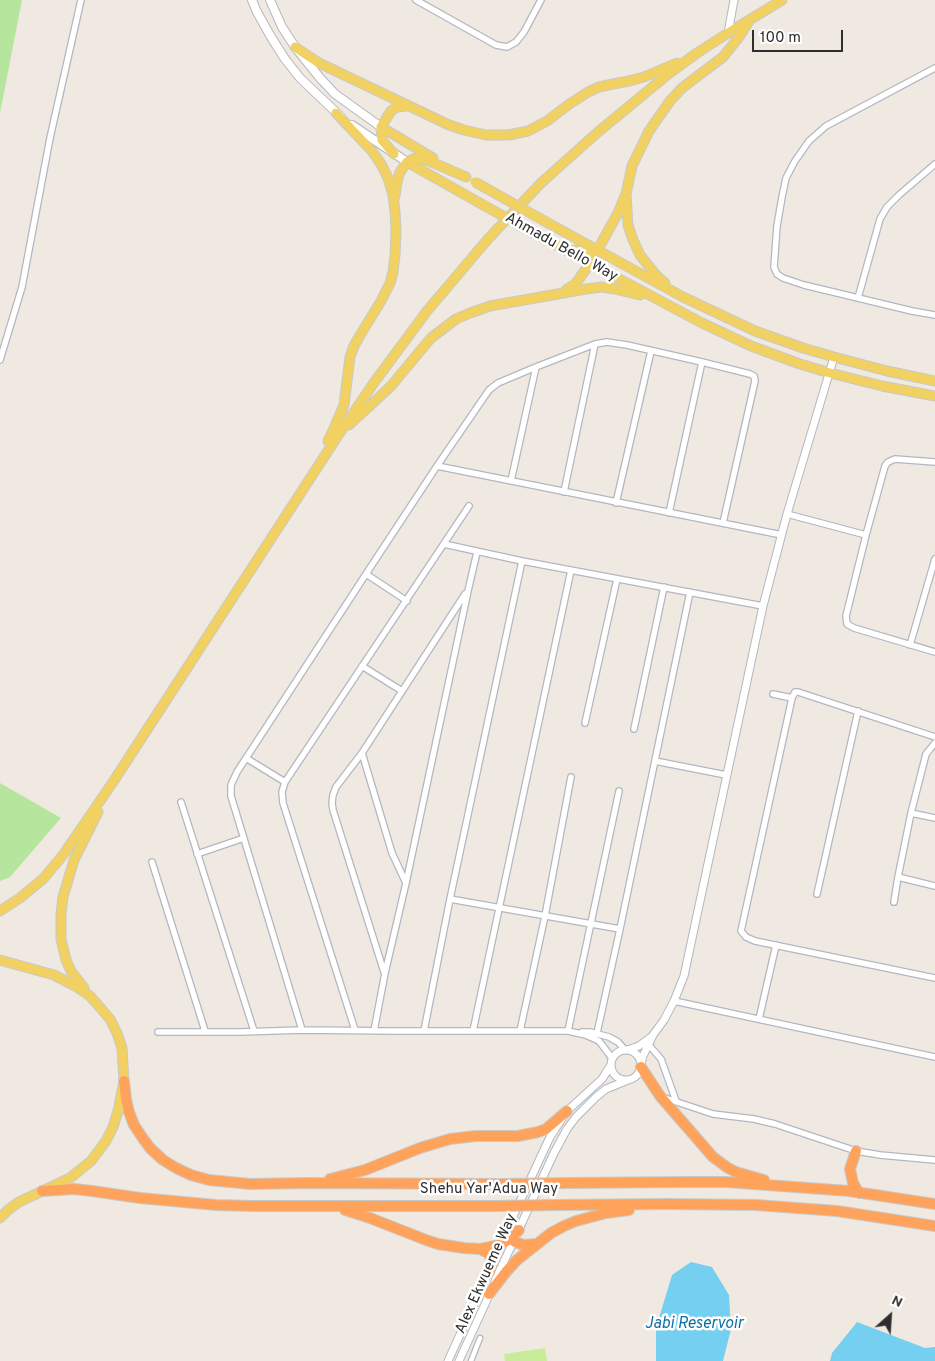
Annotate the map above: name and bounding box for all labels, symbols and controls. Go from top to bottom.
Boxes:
scale bar [755,20,846,52]
text: 100 m [760,29,801,48]
street label: Ahmadu Bello Way [502,210,620,286]
street label: Shehu Yar'Adua Way [420,1181,558,1199]
street label: Alex Ekwueme Way [452,1211,522,1337]
north arrow [865,1291,915,1341]
text: N [889,1292,905,1312]
water label: Jabi Reservoir [645,1315,743,1335]

